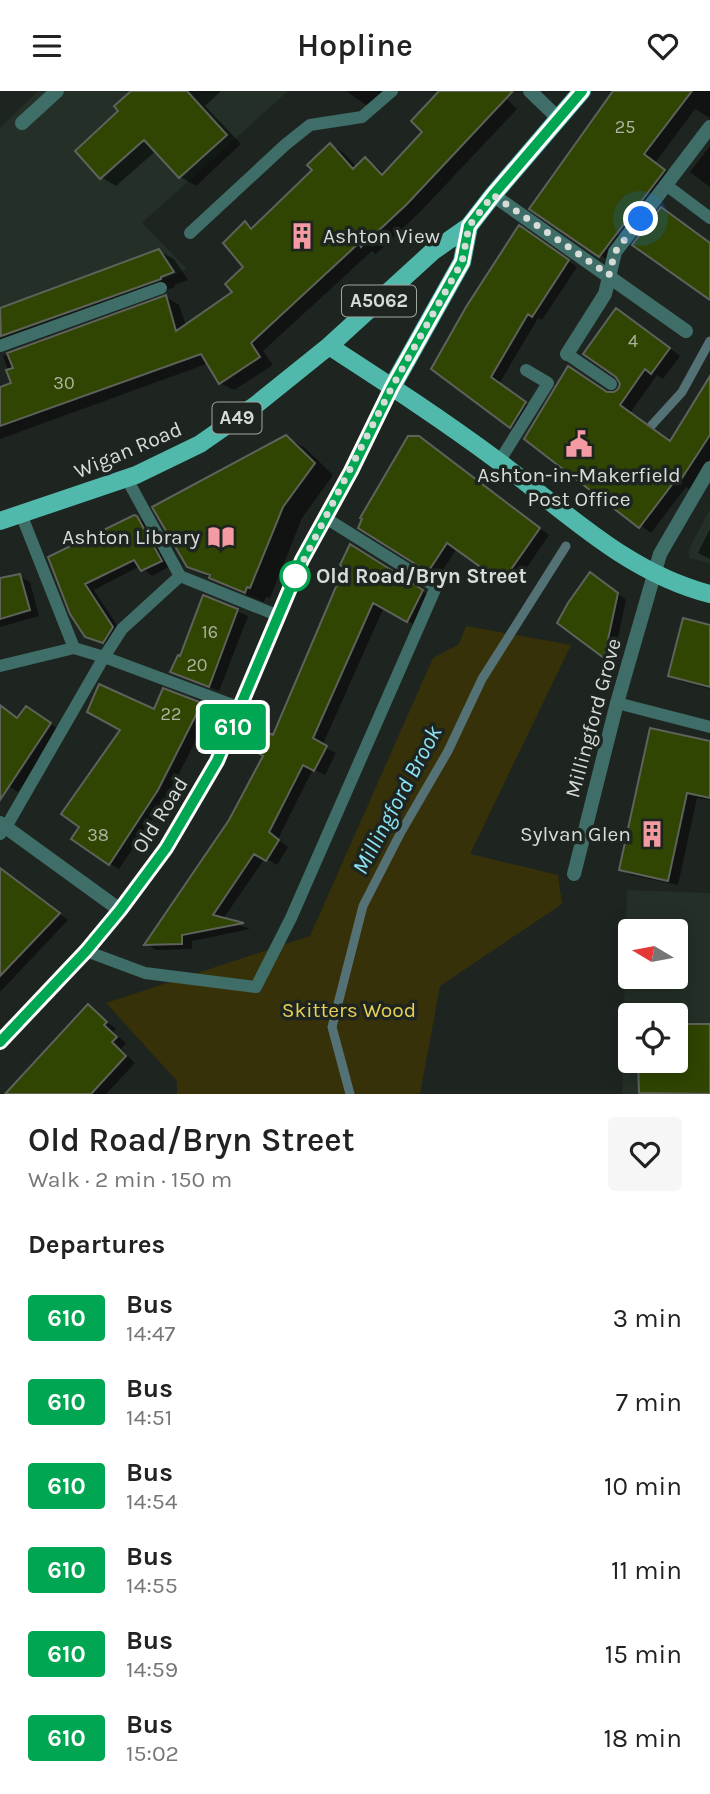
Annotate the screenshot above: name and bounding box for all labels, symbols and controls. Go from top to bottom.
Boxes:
icon: menu [28,27,66,65]
text: Hopline [297,27,413,64]
icon: heart [644,27,682,65]
house number: 25 [615,116,635,138]
your location [623,201,658,236]
building icon: Ashton View [287,221,317,251]
place label: Ashton View [323,224,440,248]
road number: A5062 [342,285,416,317]
house number: 4 [628,330,638,352]
house number: 30 [53,372,75,394]
road number: A49 [212,403,262,433]
street label: Wigan Road [71,417,185,483]
public building icon: Ashton-in-Makerfield Post Office [564,429,594,459]
place label: Ashton-in-Makerfield Post Office [477,463,681,511]
library icon: Ashton Library [206,522,236,552]
place label: Ashton Library [62,525,200,549]
marker: Old Road/Bryn Street [280,561,310,591]
place label: Old Road/Bryn Street [316,564,527,588]
house number: 16 [202,621,218,643]
street label: Millingford Grove [560,636,626,800]
house number: 20 [186,654,208,676]
house number: 22 [161,703,181,725]
line badge: 610 [193,704,273,750]
text: 610 [214,713,252,741]
water label: Millingford Brook [347,721,448,879]
street label: Old Road [127,773,193,857]
building icon: Sylvan Glen [637,819,667,849]
place label: Sylvan Glen [520,822,631,846]
house number: 38 [87,824,109,846]
north arrow [618,919,688,989]
map controls [618,919,688,1073]
park label: Skitters Wood [282,998,416,1022]
button: locate [618,1003,688,1073]
button: heart [608,1117,682,1191]
text: Old Road/Bryn Street [28,1121,355,1159]
text: Walk · 2 min · 150 m [28,1166,232,1193]
text: Departures [28,1229,165,1260]
text: Bus [126,1289,173,1320]
text: 3 min [613,1303,682,1334]
text: 610 [47,1304,86,1332]
text: 14:47 [126,1320,175,1347]
text: Bus [126,1373,173,1404]
text: 7 min [616,1387,682,1418]
text: 610 [47,1388,86,1416]
text: 14:51 [126,1404,172,1431]
text: Bus [126,1457,173,1488]
text: 10 min [604,1471,682,1502]
text: 610 [47,1472,86,1500]
text: 14:54 [126,1488,178,1515]
text: Bus [126,1541,173,1572]
text: 11 min [611,1555,682,1586]
text: 610 [47,1556,86,1584]
text: 14:55 [126,1572,178,1599]
text: Bus [126,1625,173,1656]
text: 15 min [605,1639,682,1670]
text: 610 [47,1640,86,1668]
text: 14:59 [126,1656,178,1683]
text: Bus [126,1709,173,1740]
text: 18 min [603,1723,682,1754]
text: 610 [47,1724,86,1752]
text: 15:02 [126,1740,179,1767]

